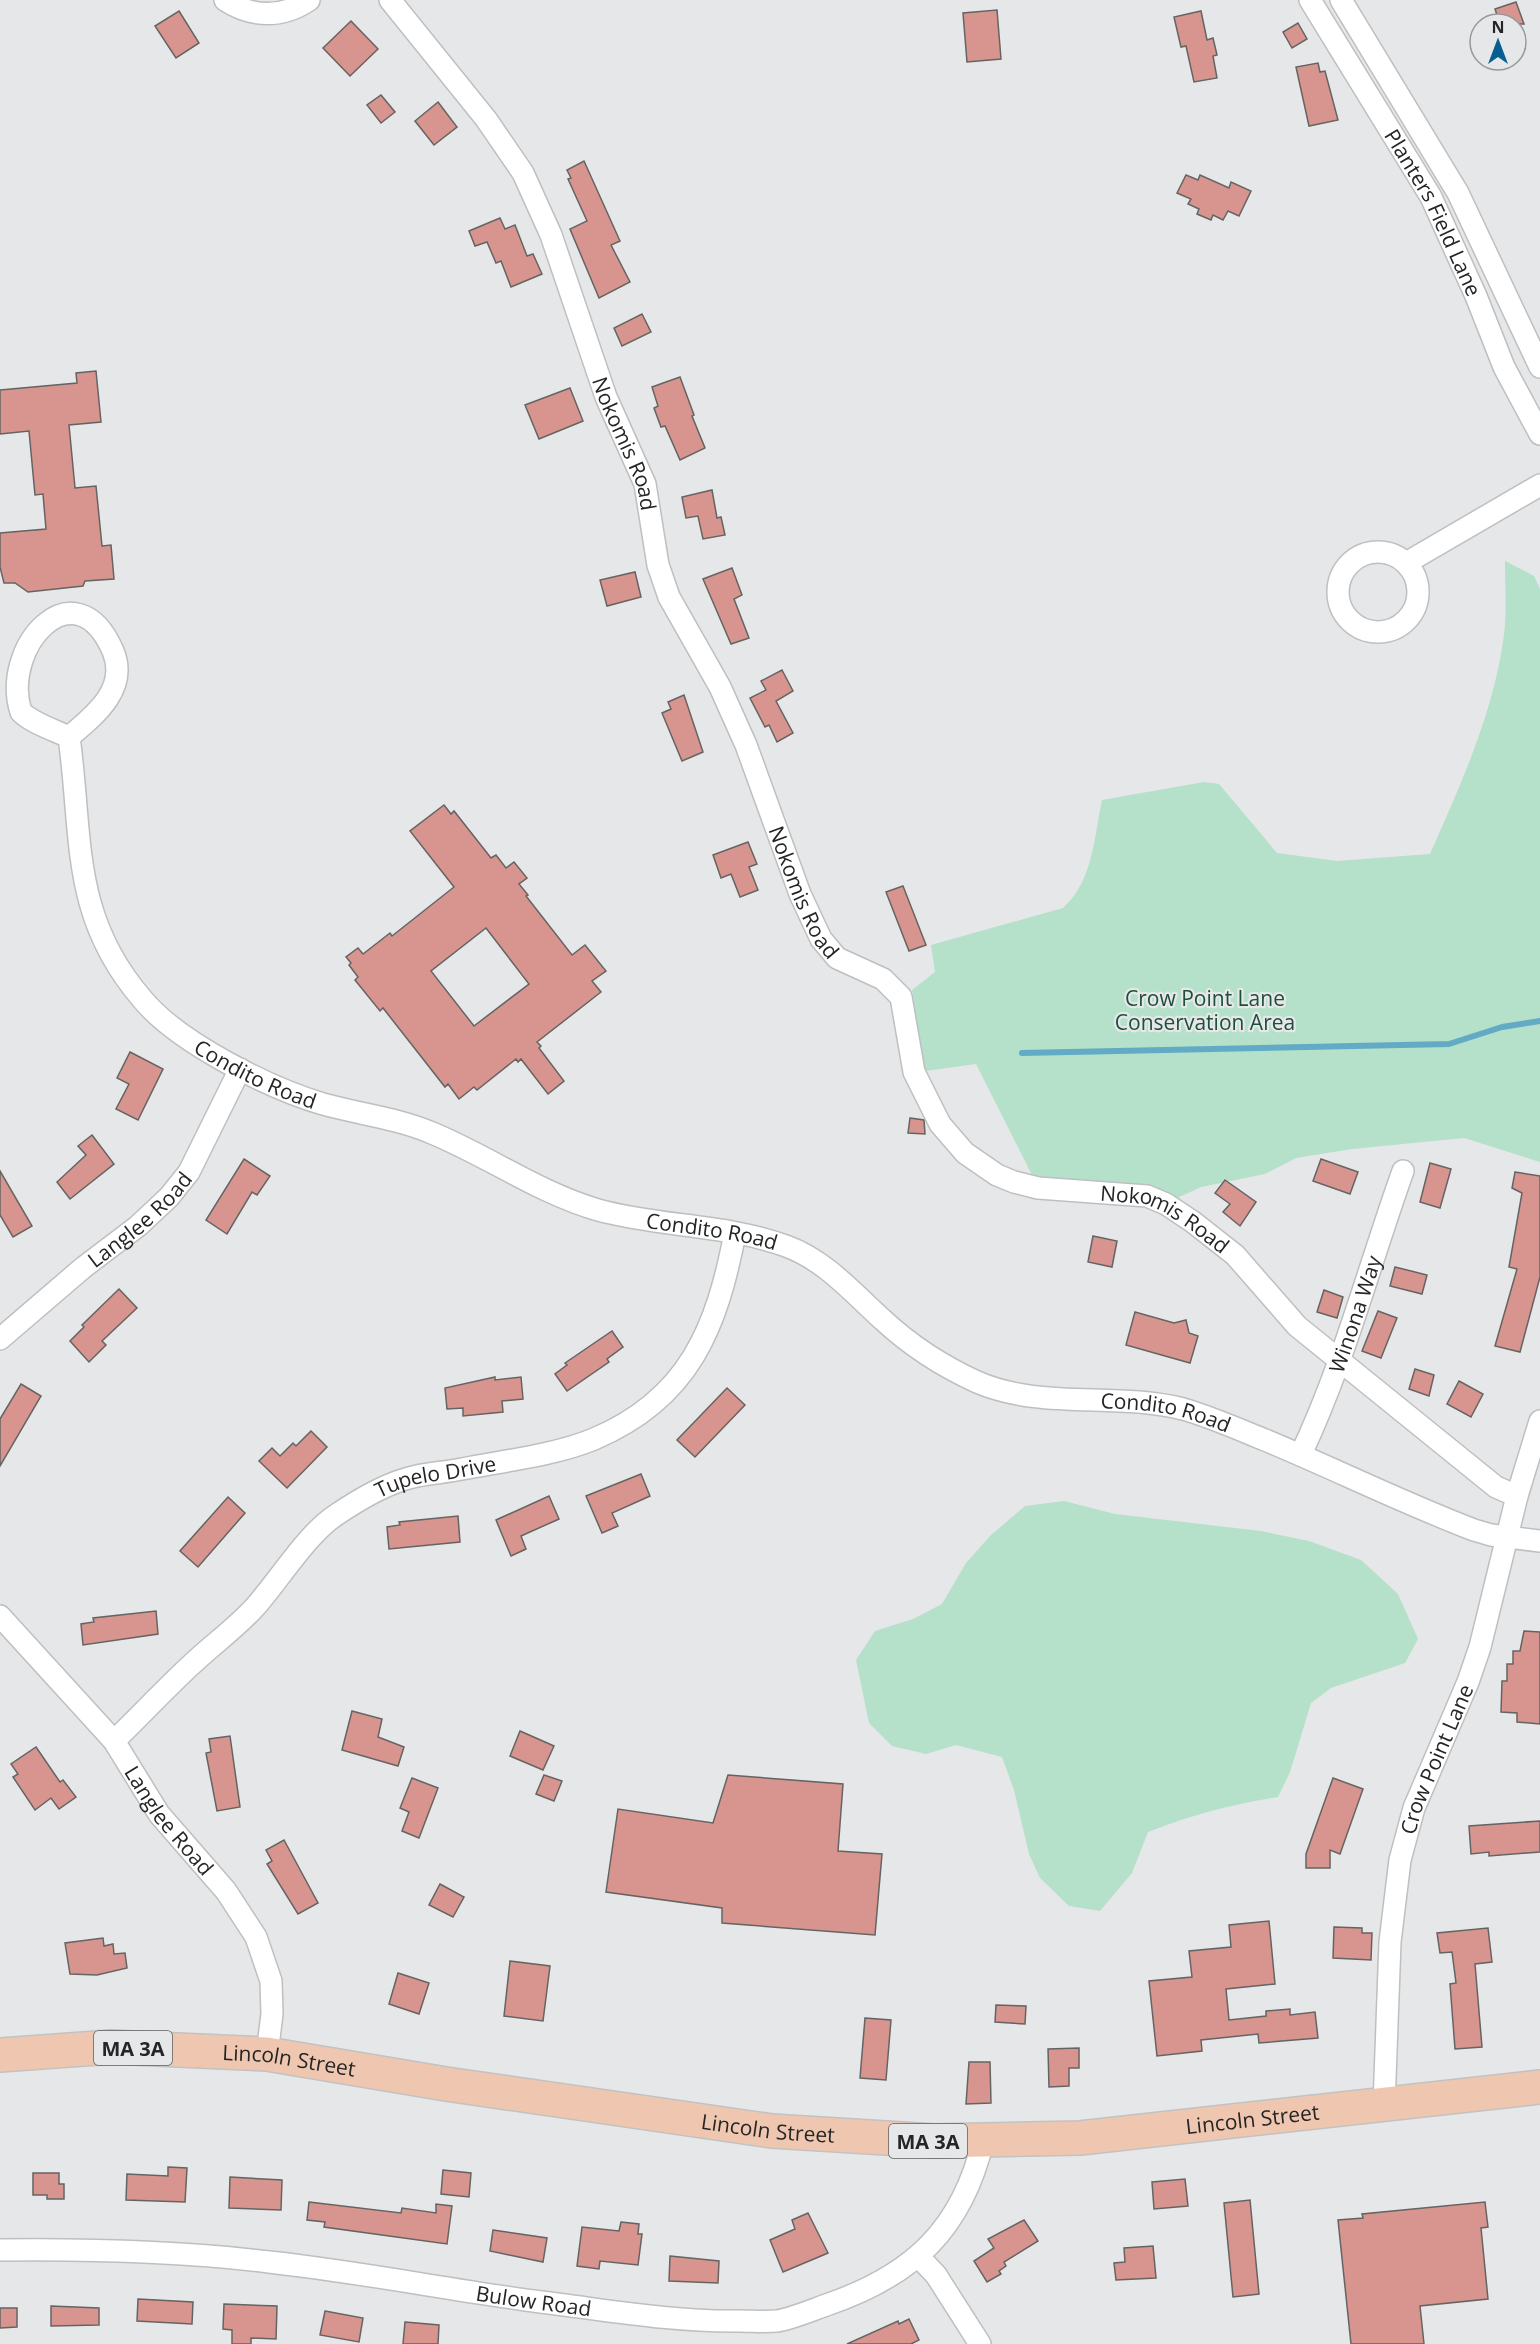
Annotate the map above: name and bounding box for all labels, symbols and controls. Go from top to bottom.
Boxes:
north arrow [1468,12,1528,72]
text: N [1491,16,1505,38]
street label: Planters Field Lane [1378,124,1488,300]
street label: Nokomis Road [586,373,663,512]
street label: Nokomis Road [762,822,846,964]
park label: Crow Point Lane Conservation Area [1115,984,1295,1036]
street label: Condito Road [189,1033,320,1115]
street label: Langlee Road [82,1166,198,1274]
street label: Nokomis Road [1099,1179,1235,1259]
street label: Condito Road [645,1206,781,1256]
street label: Winona Way [1322,1252,1388,1377]
street label: Condito Road [1100,1386,1235,1439]
street label: Tupelo Drive [370,1449,498,1504]
street label: Crow Point Lane [1394,1680,1479,1837]
street label: Langlee Road [118,1760,220,1881]
road number: MA 3A [94,2031,172,2065]
street label: Lincoln Street [222,2038,358,2083]
street label: Lincoln Street [1184,2098,1321,2140]
street label: Lincoln Street [699,2107,836,2149]
road number: MA 3A [889,2124,967,2158]
street label: Bulow Road [474,2279,593,2322]

